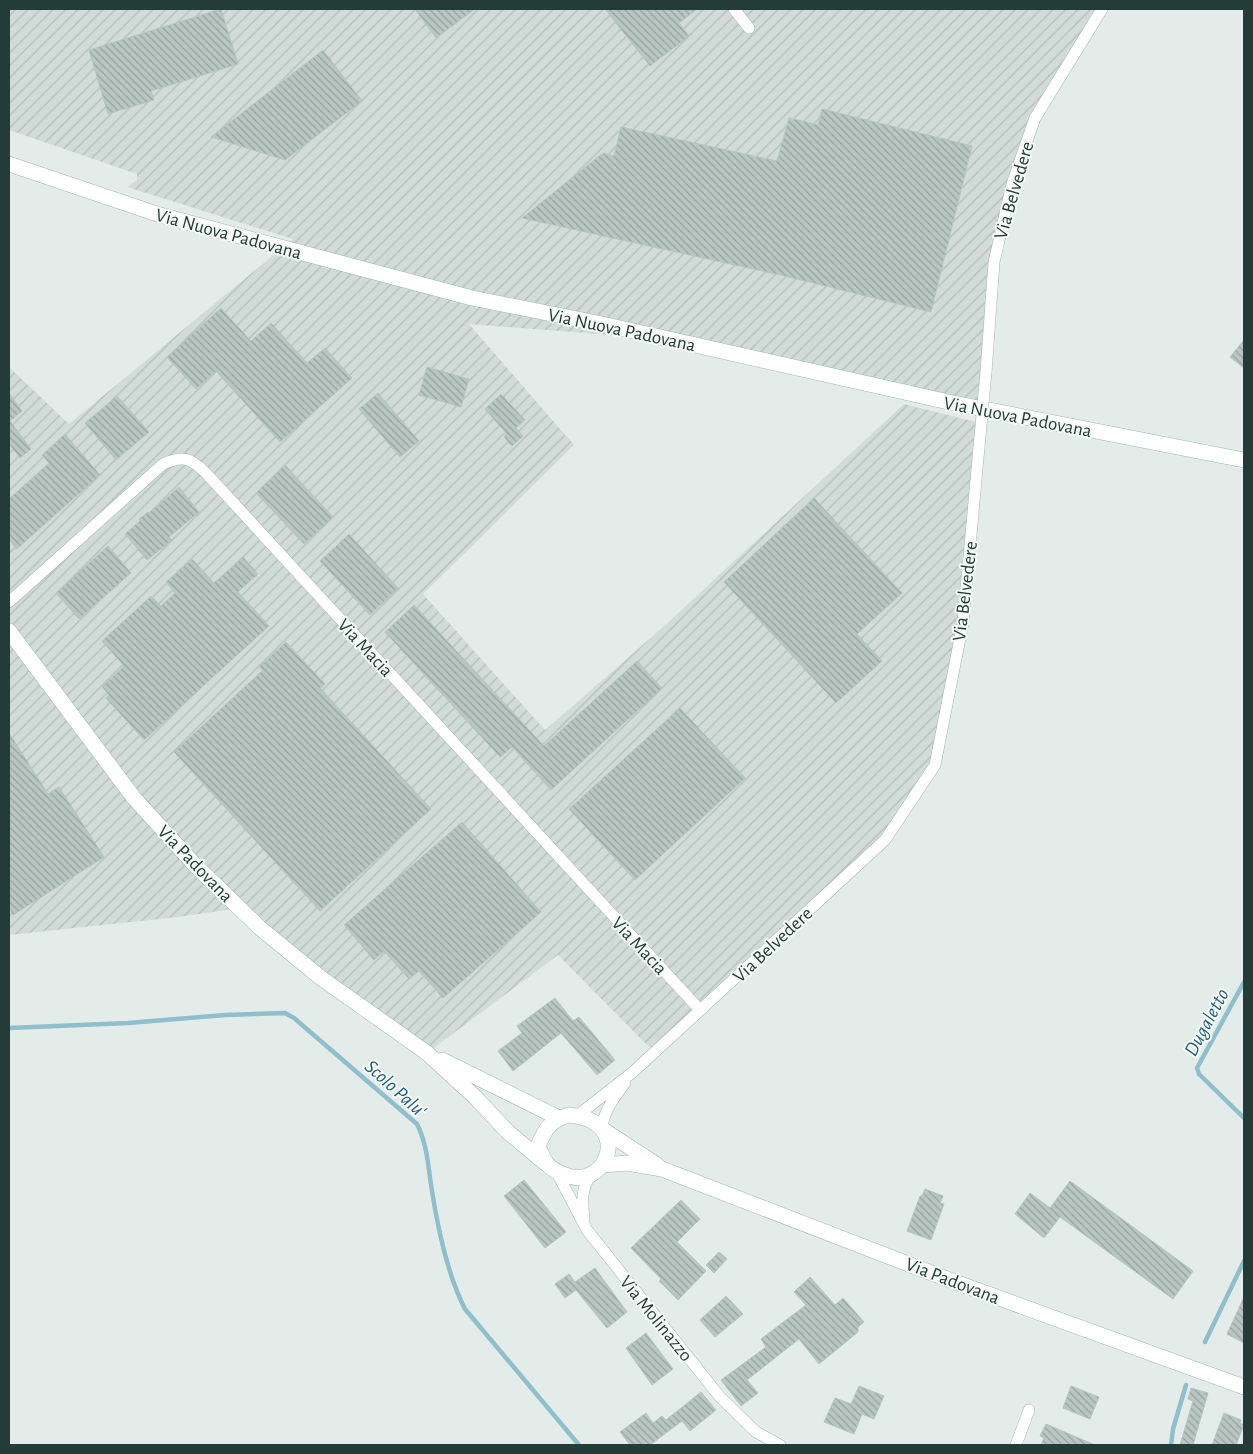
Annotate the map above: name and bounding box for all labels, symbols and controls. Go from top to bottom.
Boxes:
street label: Via Belvedere [991,139,1037,241]
street label: Via Nuova Padovana [154,206,304,263]
street label: Via Nuova Padovana [546,306,697,355]
street label: Via Nuova Padovana [942,394,1094,441]
street label: Via Belvedere [950,540,981,642]
street label: Via Macia [334,615,396,681]
street label: Via Padovana [154,822,236,906]
street label: Via Belvedere [730,904,816,986]
street label: Via Macia [608,913,670,979]
water label: Dugaletto [1181,985,1233,1059]
water label: Scolo Palu' [361,1056,430,1122]
street label: Via Padovana [903,1255,1002,1308]
street label: Via Molinazzo [616,1273,696,1365]

